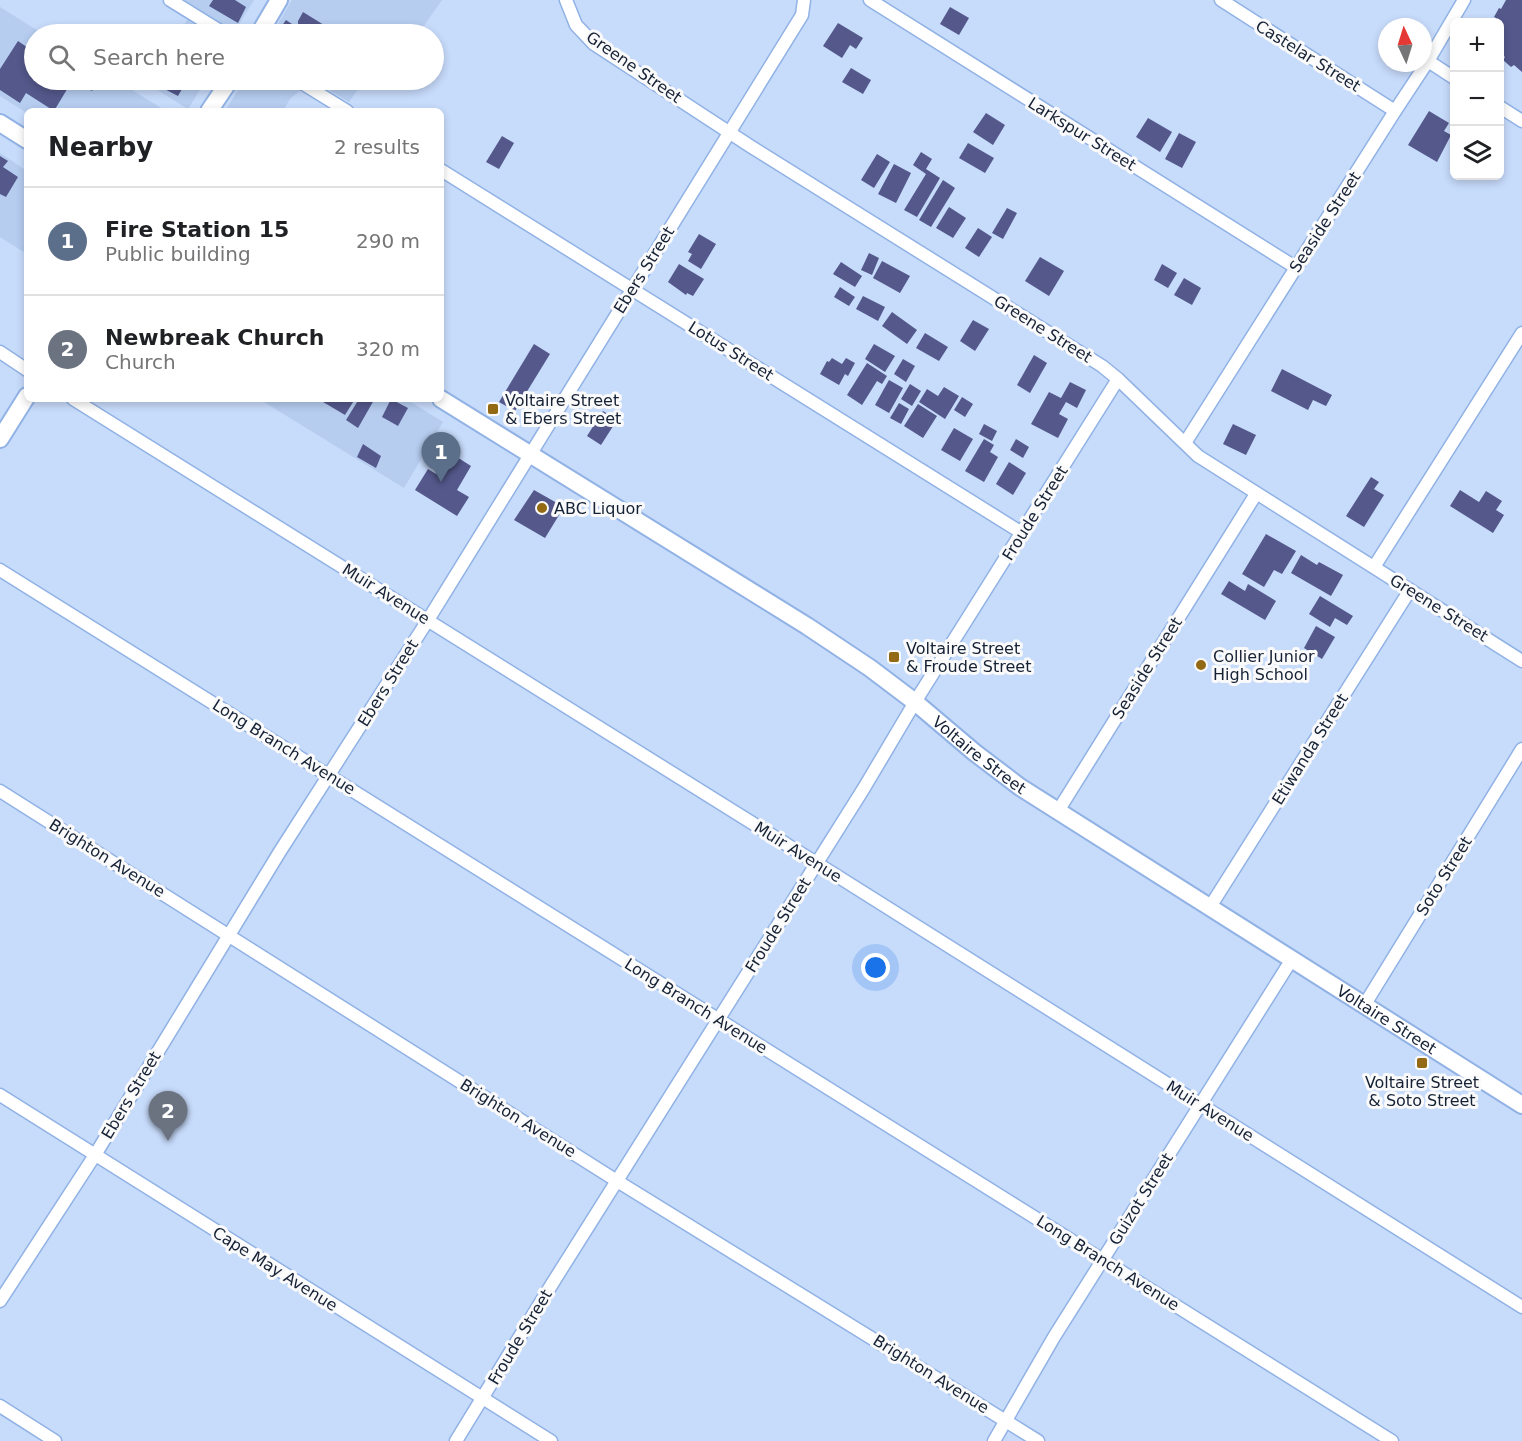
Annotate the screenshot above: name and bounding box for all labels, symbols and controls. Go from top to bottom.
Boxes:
street label: Castelar Street [1252,16,1364,96]
north arrow [1378,18,1432,72]
map controls [1450,18,1504,180]
button: + [1450,18,1504,72]
search box [24,24,444,90]
street label: Greene Street [583,27,685,107]
icon: search [45,41,78,74]
text: Search here [93,45,225,70]
button: − [1450,72,1504,126]
street label: Larkspur Street [1025,93,1139,175]
button: layers [1450,126,1504,180]
text: Nearby [48,132,153,162]
text: 2 results [334,135,420,159]
street label: Seaside Street [1285,168,1365,276]
text: Fire Station 15 [105,217,289,242]
street label: Ebers Street [610,223,678,317]
text: 1 [61,229,74,253]
text: 290 m [356,229,420,253]
text: Public building [105,242,251,266]
street label: Greene Street [990,291,1096,367]
street label: Lotus Street [685,317,777,385]
text: Newbreak Church [105,325,324,350]
text: 2 [61,337,74,361]
text: 320 m [356,337,420,361]
text: Church [105,350,176,374]
place label: Voltaire Street & Ebers Street [505,391,621,428]
marker: Voltaire Street & Ebers Street [486,402,500,416]
pin: 1 [422,432,460,482]
street label: Froude Street [998,462,1072,564]
place label: ABC Liquor [554,499,642,518]
marker: ABC Liquor [535,501,549,515]
street label: Muir Avenue [339,560,433,628]
street label: Greene Street [1386,570,1492,646]
street label: Seaside Street [1108,614,1186,722]
street label: Ebers Street [354,636,422,730]
place label: Voltaire Street & Froude Street [906,639,1031,676]
place label: Collier Junior High School [1213,647,1315,684]
marker: Voltaire Street & Froude Street [887,650,901,664]
marker: Collier Junior High School [1194,658,1208,672]
street label: Etiwanda Street [1268,690,1352,808]
street label: Long Branch Avenue [209,695,359,799]
street label: Voltaire Street [929,712,1029,798]
street label: Brighton Avenue [46,815,168,901]
street label: Muir Avenue [751,818,845,886]
street label: Soto Street [1412,833,1476,919]
street label: Froude Street [741,874,815,976]
your location [861,953,890,982]
street label: Long Branch Avenue [621,954,771,1058]
street label: Voltaire Street [1333,981,1440,1058]
street label: Ebers Street [97,1048,165,1142]
marker: Voltaire Street & Soto Street [1415,1056,1429,1070]
place label: Voltaire Street & Soto Street [1365,1073,1479,1110]
street label: Brighton Avenue [457,1075,579,1161]
street label: Muir Avenue [1163,1077,1257,1145]
pin: 2 [148,1092,188,1141]
street label: Guizot Street [1105,1149,1177,1249]
street label: Long Branch Avenue [1033,1211,1183,1315]
street label: Cape May Avenue [209,1223,341,1315]
street label: Froude Street [484,1286,556,1388]
street label: Brighton Avenue [870,1331,992,1417]

